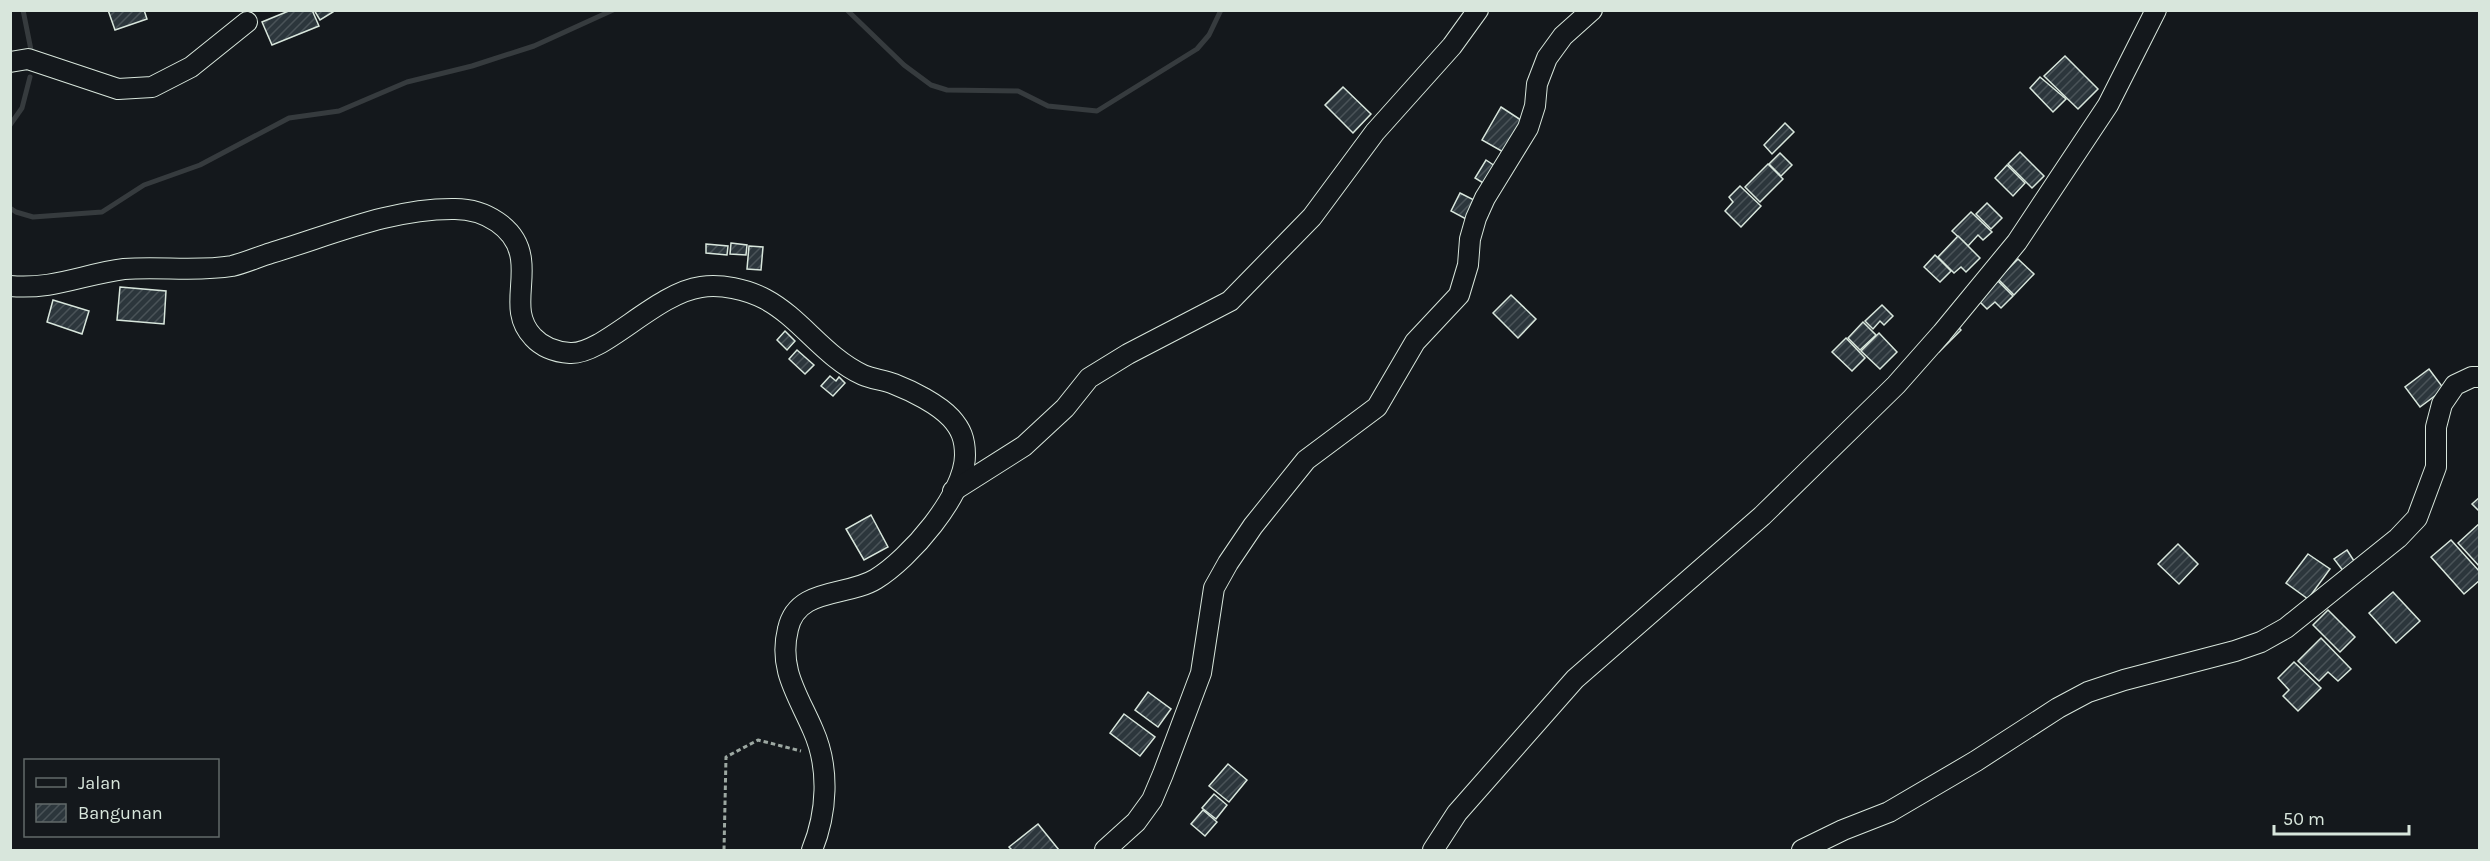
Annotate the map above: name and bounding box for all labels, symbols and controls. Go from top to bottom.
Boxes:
legend [24,759,219,837]
text: Jalan [78,772,121,794]
scale bar [2274,798,2409,836]
text: Bangunan [78,802,163,824]
text: 50 m [2283,808,2325,830]

